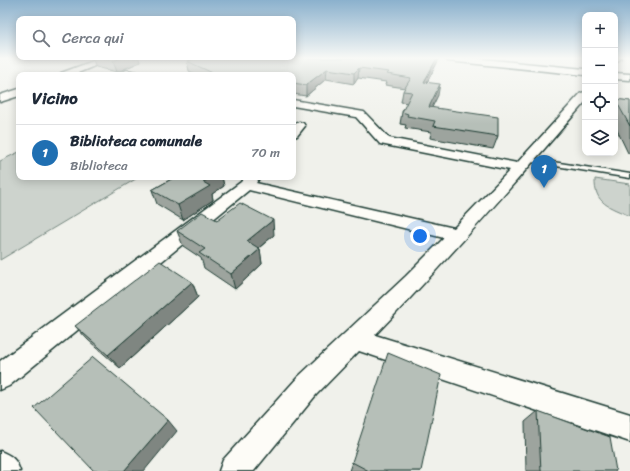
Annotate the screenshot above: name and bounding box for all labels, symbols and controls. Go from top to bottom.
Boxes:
map controls [582,12,618,156]
button: + [582,12,618,48]
search box [16,16,296,60]
text: Cerca qui [62,25,124,51]
icon: search [30,27,52,49]
button: − [582,48,618,84]
text: Vicino [32,83,78,113]
button: locate [582,84,618,120]
button: layers [582,120,618,156]
text: Biblioteca comunale [70,128,202,154]
text: 1 [42,141,48,164]
text: 70 m [251,141,280,164]
text: Biblioteca [70,154,128,177]
pin: 1 [531,155,557,188]
your location [410,226,430,246]

